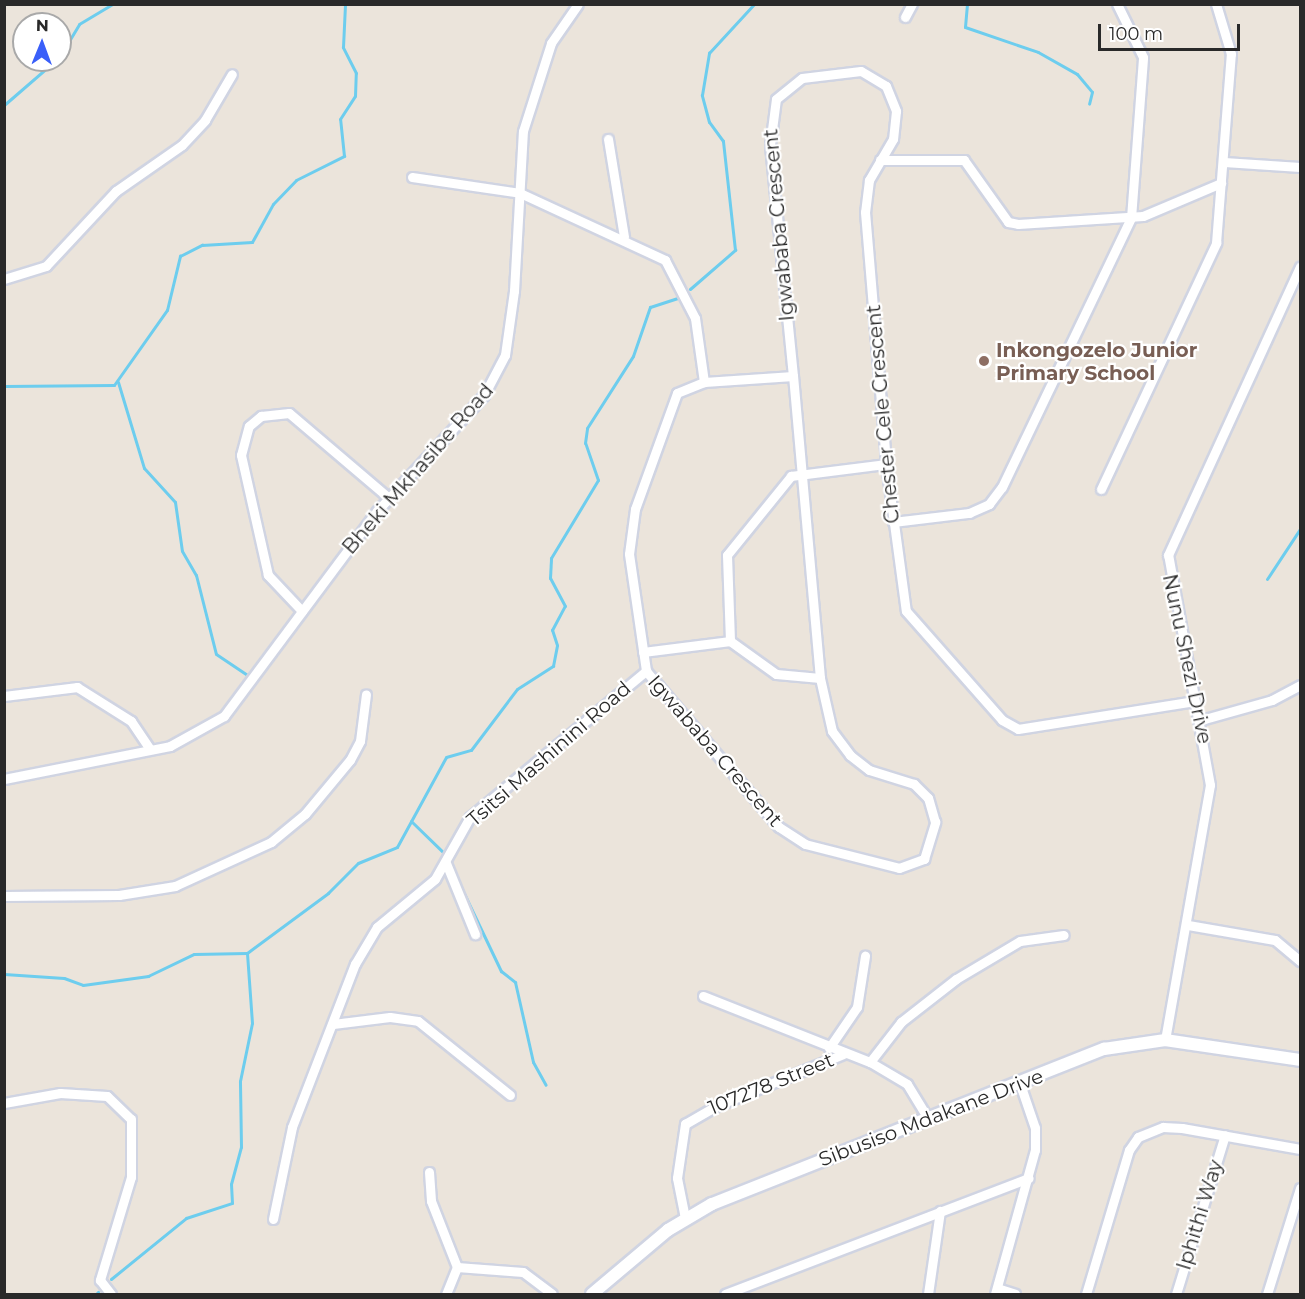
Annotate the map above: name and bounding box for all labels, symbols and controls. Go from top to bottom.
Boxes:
north arrow [12,12,72,72]
scale bar [1101,12,1244,50]
text: N [36,16,49,35]
text: 100 m [1109,23,1163,45]
street label: Igwababa Crescent [759,128,799,322]
street label: Chester Cele Crescent [861,304,905,524]
place label: Inkongozelo Junior Primary School [996,338,1197,385]
marker: Inkongozelo Junior Primary School [977,354,991,368]
street label: Bheki Mkhasibe Road [337,379,499,559]
street label: Nunu Shezi Drive [1157,572,1217,746]
street label: Igwababa Crescent [643,670,787,832]
street label: Tsitsi Mashinini Road [462,676,636,832]
street label: 107278 Street [705,1048,837,1120]
street label: Sibusiso Mdakane Drive [815,1064,1047,1172]
street label: Iphithi Way [1172,1157,1228,1273]

